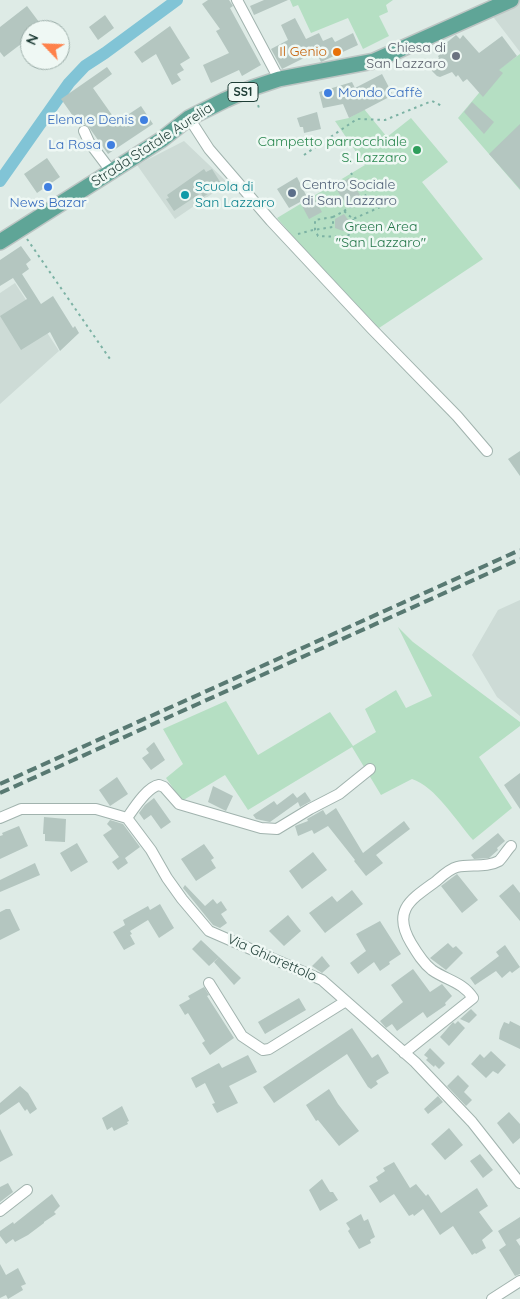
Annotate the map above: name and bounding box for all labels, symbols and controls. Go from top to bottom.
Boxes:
north arrow [20,20,70,70]
text: N [22,31,43,48]
place label: Chiesa di San Lazzaro [366,40,446,72]
place label: Il Genio [279,44,327,60]
marker: Il Genio [331,46,343,58]
marker: Chiesa di San Lazzaro [450,50,462,62]
road number: SS1 [228,82,258,101]
place label: Mondo Caffè [338,85,423,101]
marker: Mondo Caffè [322,87,334,99]
street label: Strada Statale Aurelia [88,100,216,190]
place label: Elena e Denis [47,112,134,128]
marker: Elena e Denis [138,114,150,126]
place label: Campetto parrocchiale S. Lazzaro [258,134,407,166]
place label: La Rosa [48,137,101,153]
marker: La Rosa [105,139,117,151]
marker: Campetto parrocchiale S. Lazzaro [411,144,423,156]
place label: Centro Sociale di San Lazzaro [302,177,397,210]
place label: Scuola di San Lazzaro [195,179,275,212]
marker: News Bazar [42,181,54,193]
marker: Centro Sociale di San Lazzaro [286,187,298,199]
marker: Scuola di San Lazzaro [179,189,191,201]
place label: News Bazar [9,195,87,211]
park label: Green Area "San Lazzaro" [336,219,426,252]
street label: Via Ghiarettolo [225,931,319,985]

